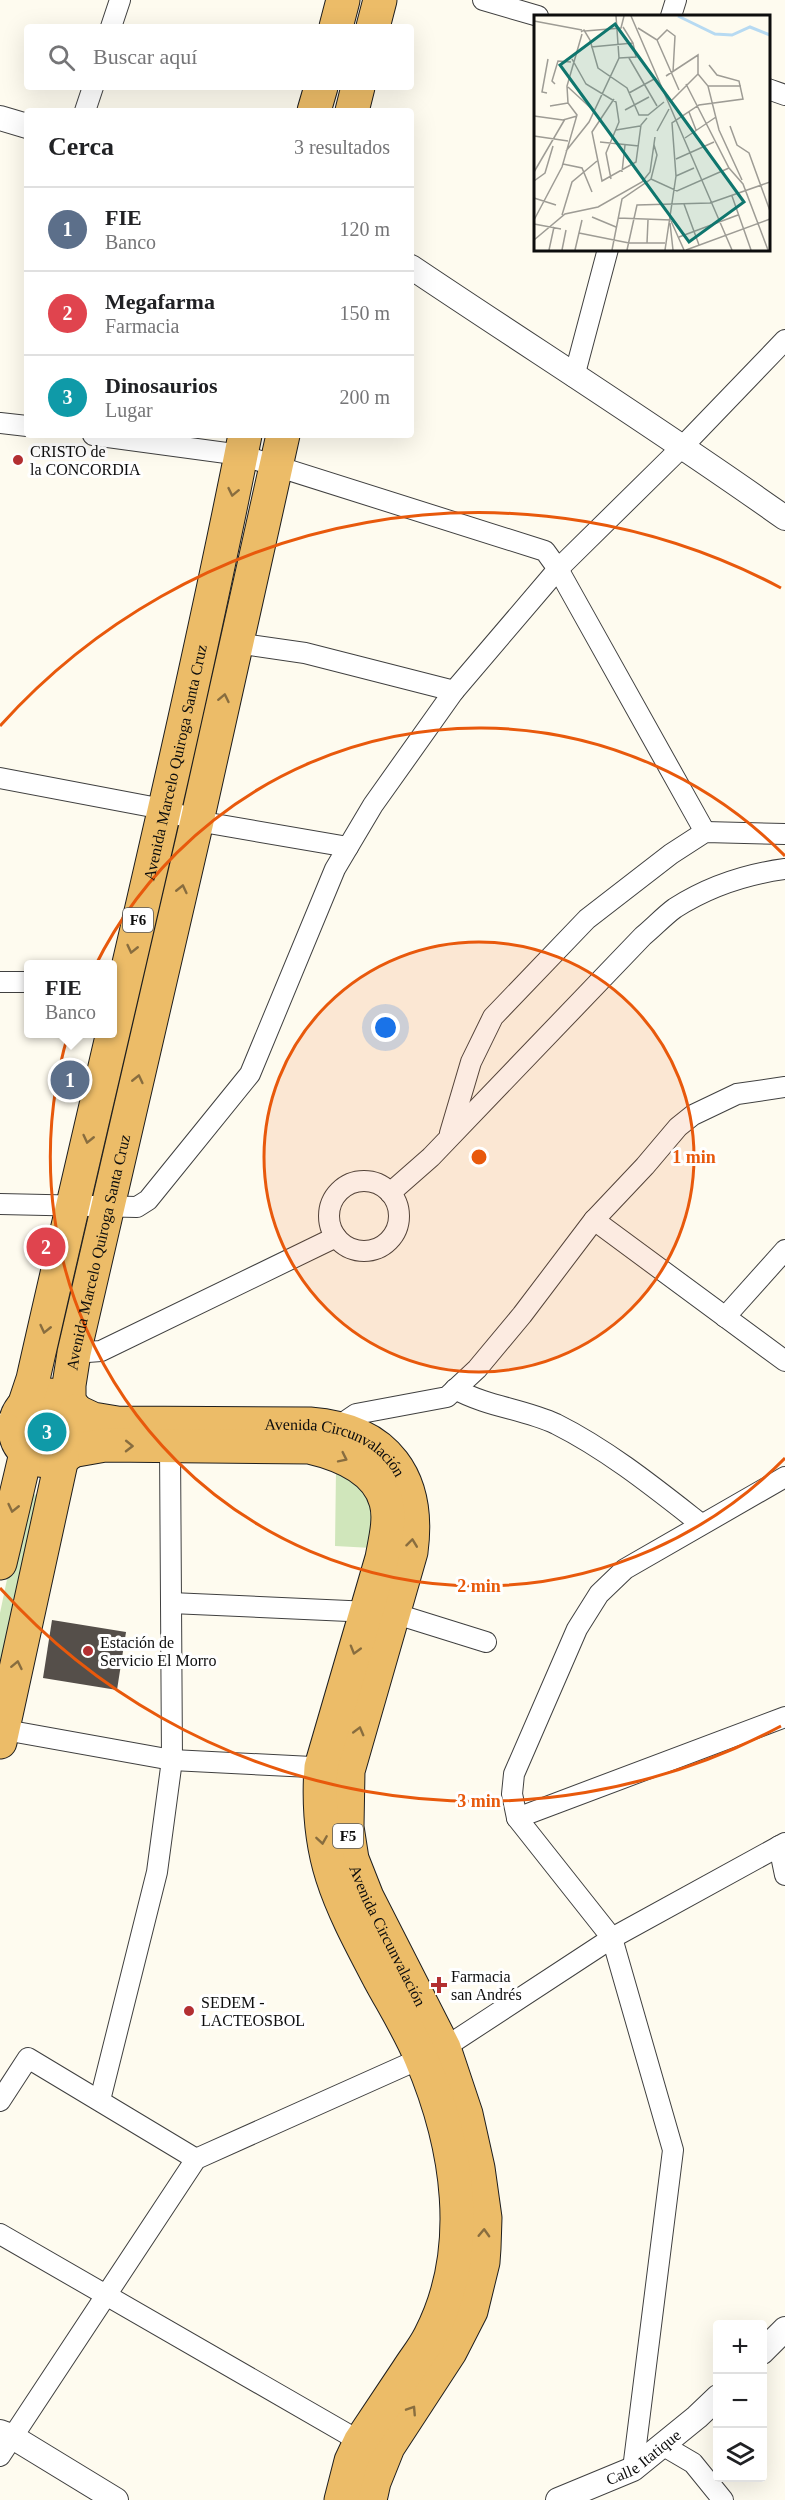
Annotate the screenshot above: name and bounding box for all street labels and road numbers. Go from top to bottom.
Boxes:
street label: Avenida Marcelo Quiroga Santa Cruz [140,643,209,882]
road number: F6 [123,908,153,932]
street label: Avenida Marcelo Quiroga Santa Cruz [63,1132,133,1371]
street label: Avenida Circunvalación [264,1415,409,1479]
road number: F5 [333,1824,363,1848]
street label: Avenida Circunvalación [347,1863,430,2009]
street label: Calle Itatique [603,2426,684,2488]

